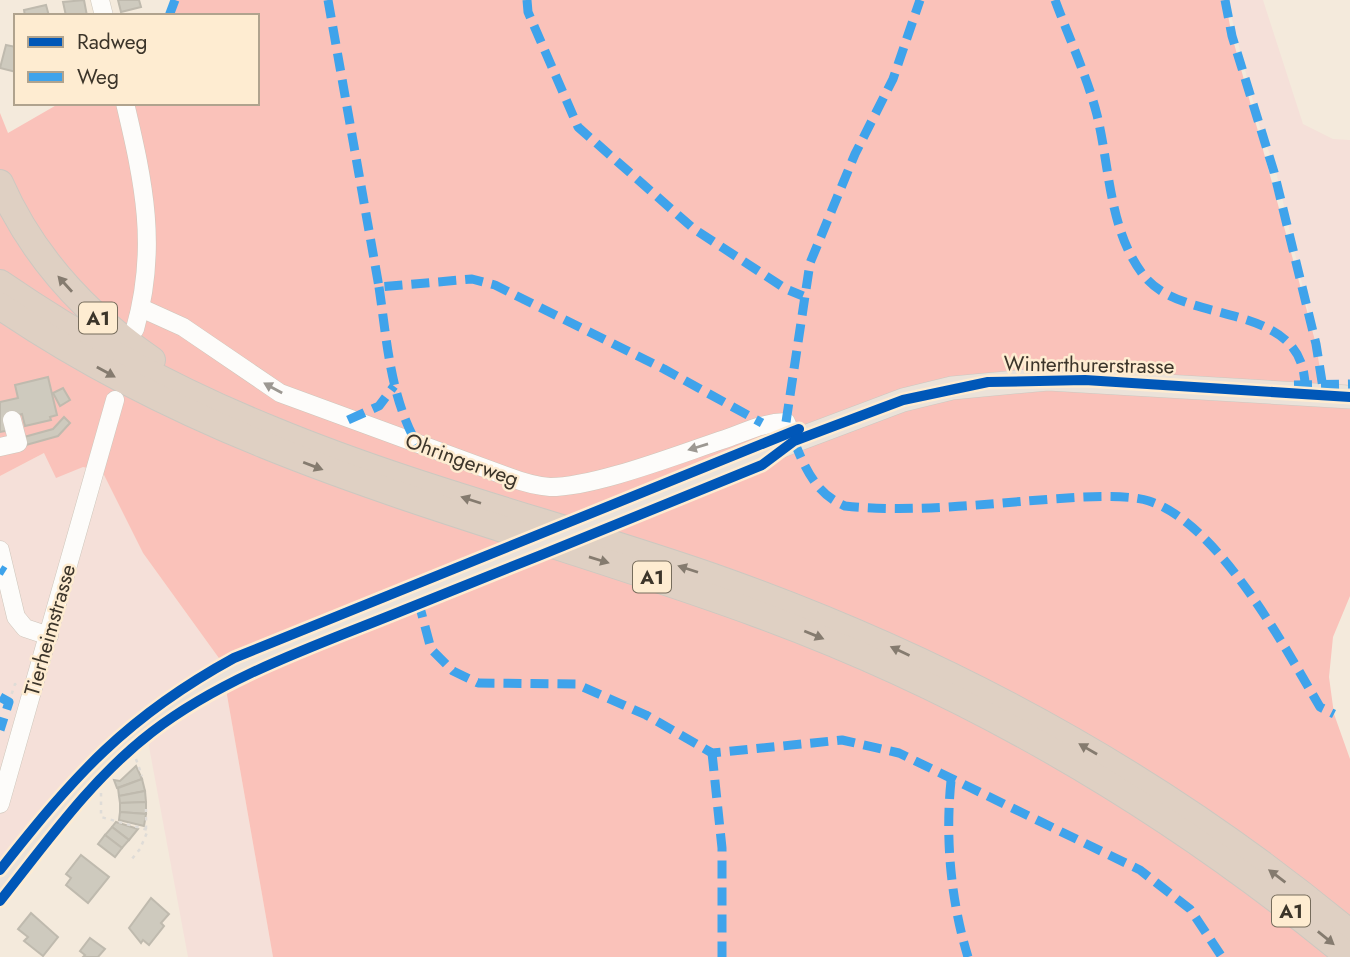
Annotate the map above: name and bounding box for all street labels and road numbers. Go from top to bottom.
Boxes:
road number: A1 [79,302,117,334]
street label: Winterthurerstrasse [1003,349,1175,381]
street label: Ohringerweg [401,426,523,494]
street label: Tierheimstrasse [17,561,83,699]
road number: A1 [633,562,671,592]
road number: A1 [1272,896,1310,926]

